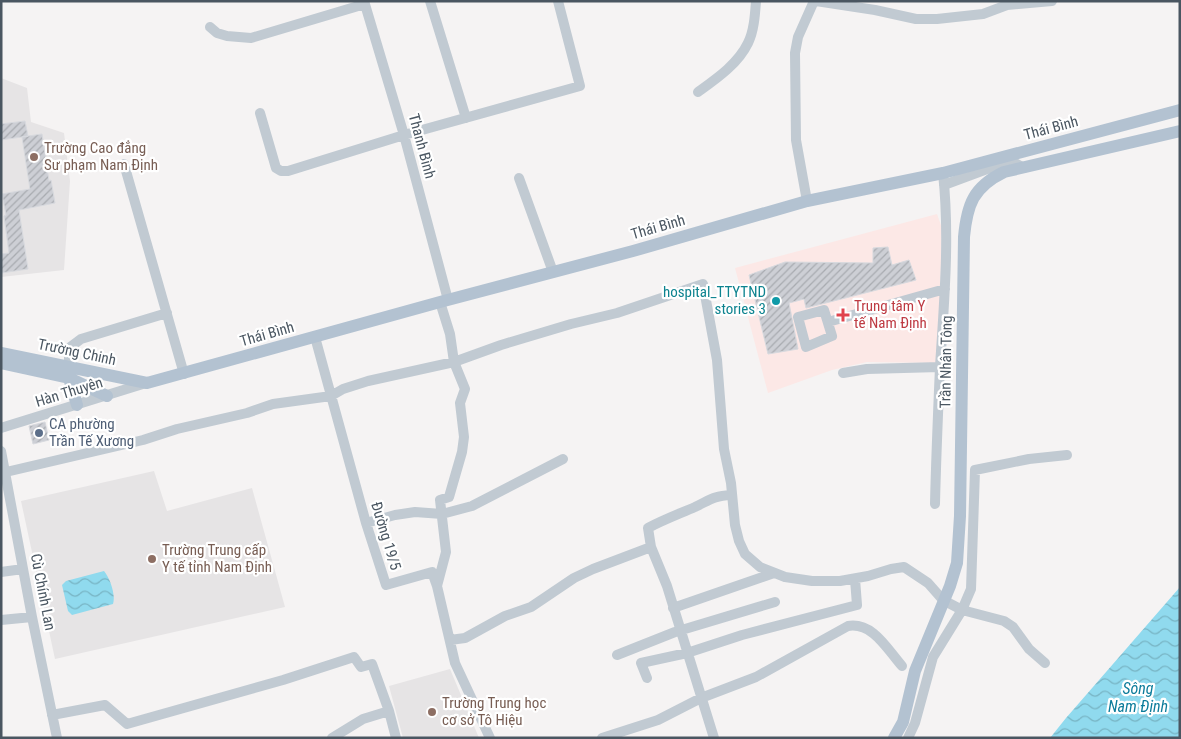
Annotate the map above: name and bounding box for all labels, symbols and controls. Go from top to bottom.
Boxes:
street label: Thanh Bình [405,112,439,180]
street label: Thái Bình [1022,112,1080,144]
place label: Trường Cao đẳng Sư phạm Nam Định [44,139,158,174]
marker: Trường Cao đẳng Sư phạm Nam Định [28,151,40,163]
street label: Thái Bình [629,211,687,243]
place label: hospital_TTYTND stories 3 [663,283,766,318]
marker: hospital_TTYTND stories 3 [770,295,782,307]
place label: Trung tâm Y tế Nam Định [854,297,927,332]
marker: Trung tâm Y tế Nam Định [836,308,850,322]
street label: Trần Nhân Tông [936,315,956,409]
street label: Thái Bình [238,318,296,350]
street label: Trường Chinh [36,335,118,369]
street label: Hàn Thuyên [33,373,105,411]
place label: CA phường Trần Tế Xương [49,415,134,450]
marker: CA phường Trần Tế Xương [33,427,45,439]
street label: Đường 19/5 [367,500,405,572]
place label: Trường Trung cấp Y tế tỉnh Nam Định [162,541,272,576]
street label: Cù Chính Lan [27,552,59,632]
marker: Trường Trung cấp Y tế tỉnh Nam Định [146,553,158,565]
water label: Sông Nam Định [1108,679,1168,716]
place label: Trường Trung học cơ sở Tô Hiệu [442,694,546,729]
marker: Trường Trung học cơ sở Tô Hiệu [426,706,438,718]

